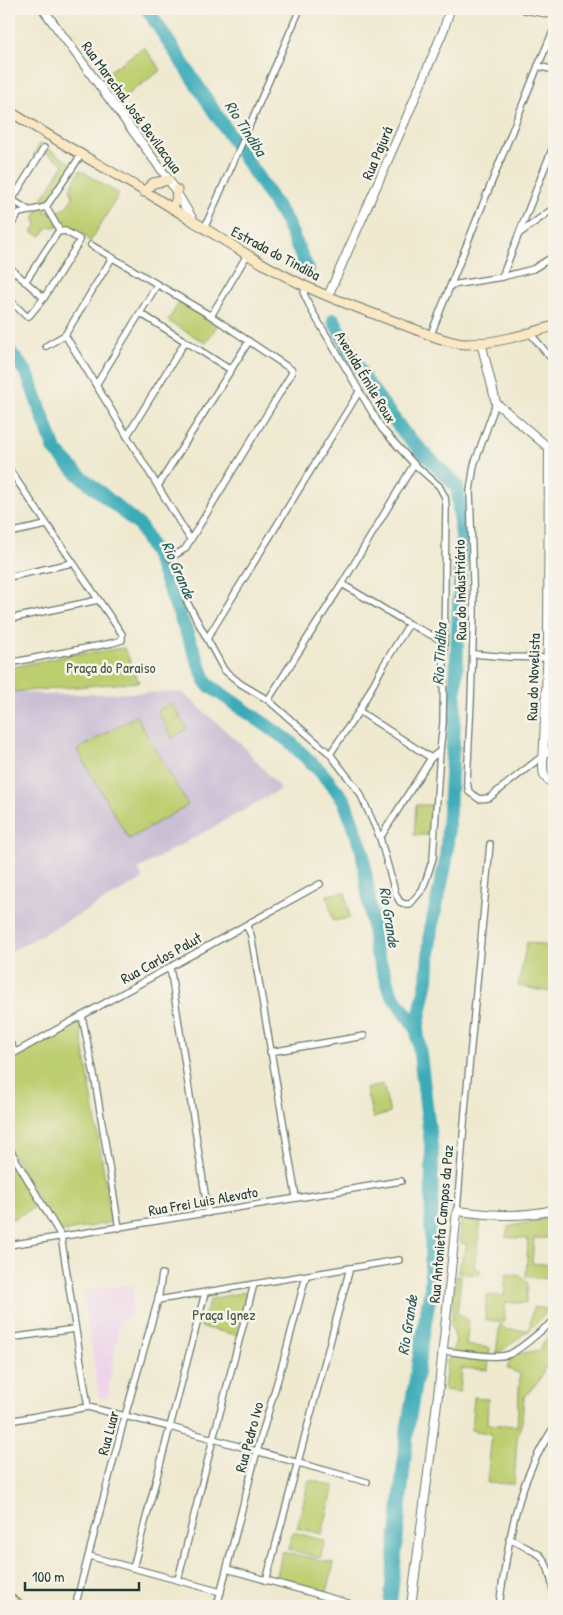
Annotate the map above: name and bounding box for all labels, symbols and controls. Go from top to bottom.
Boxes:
street label: Rua Marechal José Bevilacqua [77,37,187,177]
water label: Rio Tindiba [220,96,273,161]
street label: Rua Pajurá [356,123,398,183]
street label: Estrada do Tindiba [228,221,324,285]
street label: Avenida Émile Roux [330,327,402,427]
water label: Rio Grande [157,538,201,603]
street label: Rua do Industriário [449,539,471,641]
water label: Rio Tindiba [426,621,452,686]
street label: Rua do Novelista [521,633,545,721]
park label: Praça do Paraiso [66,657,156,678]
water label: Rio Grande [374,885,406,949]
street label: Rua Carlos Palut [117,927,206,989]
street label: Rua Antonieta Campos da Paz [424,1143,458,1304]
street label: Rua Frei Luis Alevato [147,1181,259,1221]
water label: Rio Grande [391,1293,423,1357]
park label: Praça Ignez [192,1304,256,1325]
street label: Rua Pedro Ivo [230,1400,268,1474]
street label: Rua Luar [92,1408,124,1458]
scale bar [25,1560,139,1592]
text: 100 m [32,1566,65,1587]

